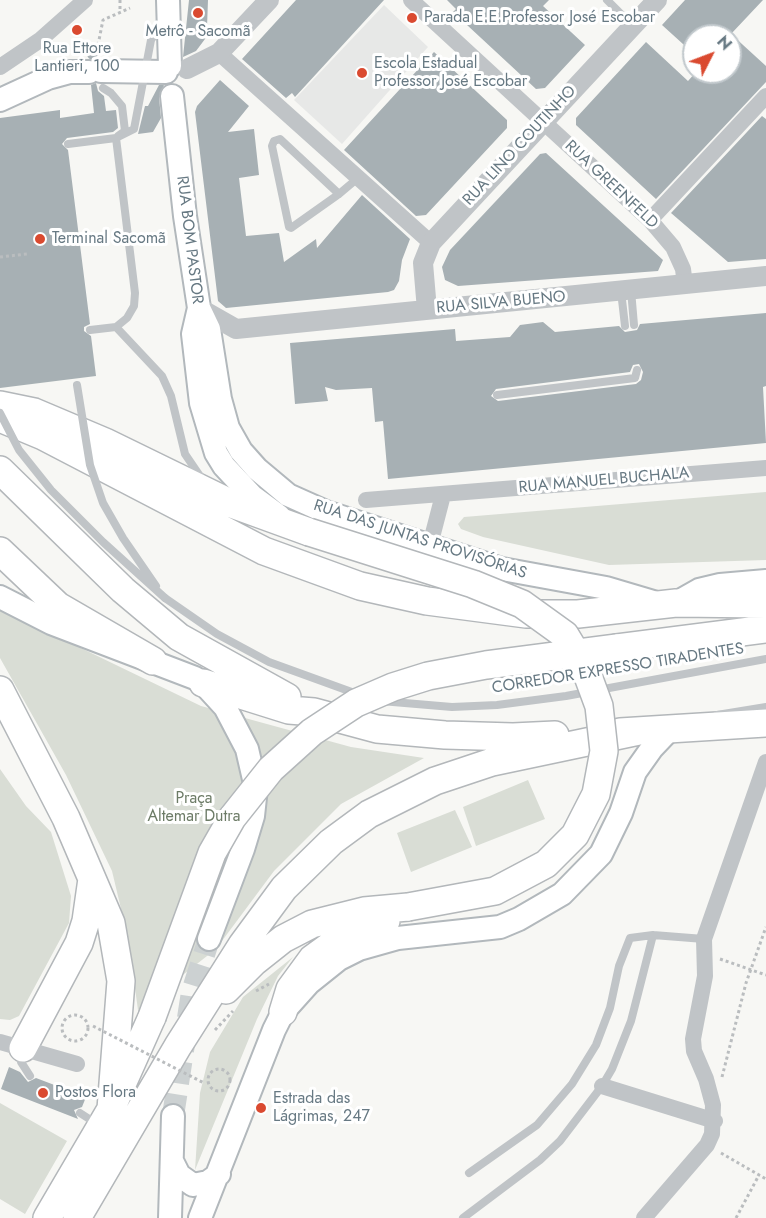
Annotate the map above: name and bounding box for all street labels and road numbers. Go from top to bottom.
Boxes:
street label: RUA LINO COUTINHO [460,82,580,210]
street label: RUA GREENFELD [560,137,662,233]
street label: RUA BOM PASTOR [172,175,206,305]
street label: RUA SILVA BUENO [436,288,566,318]
street label: RUA MANUEL BUCHALA [518,464,690,498]
street label: RUA DAS JUNTAS PROVISÓRIAS [311,496,529,584]
street label: CORREDOR EXPRESSO TIRADENTES [491,640,745,698]

